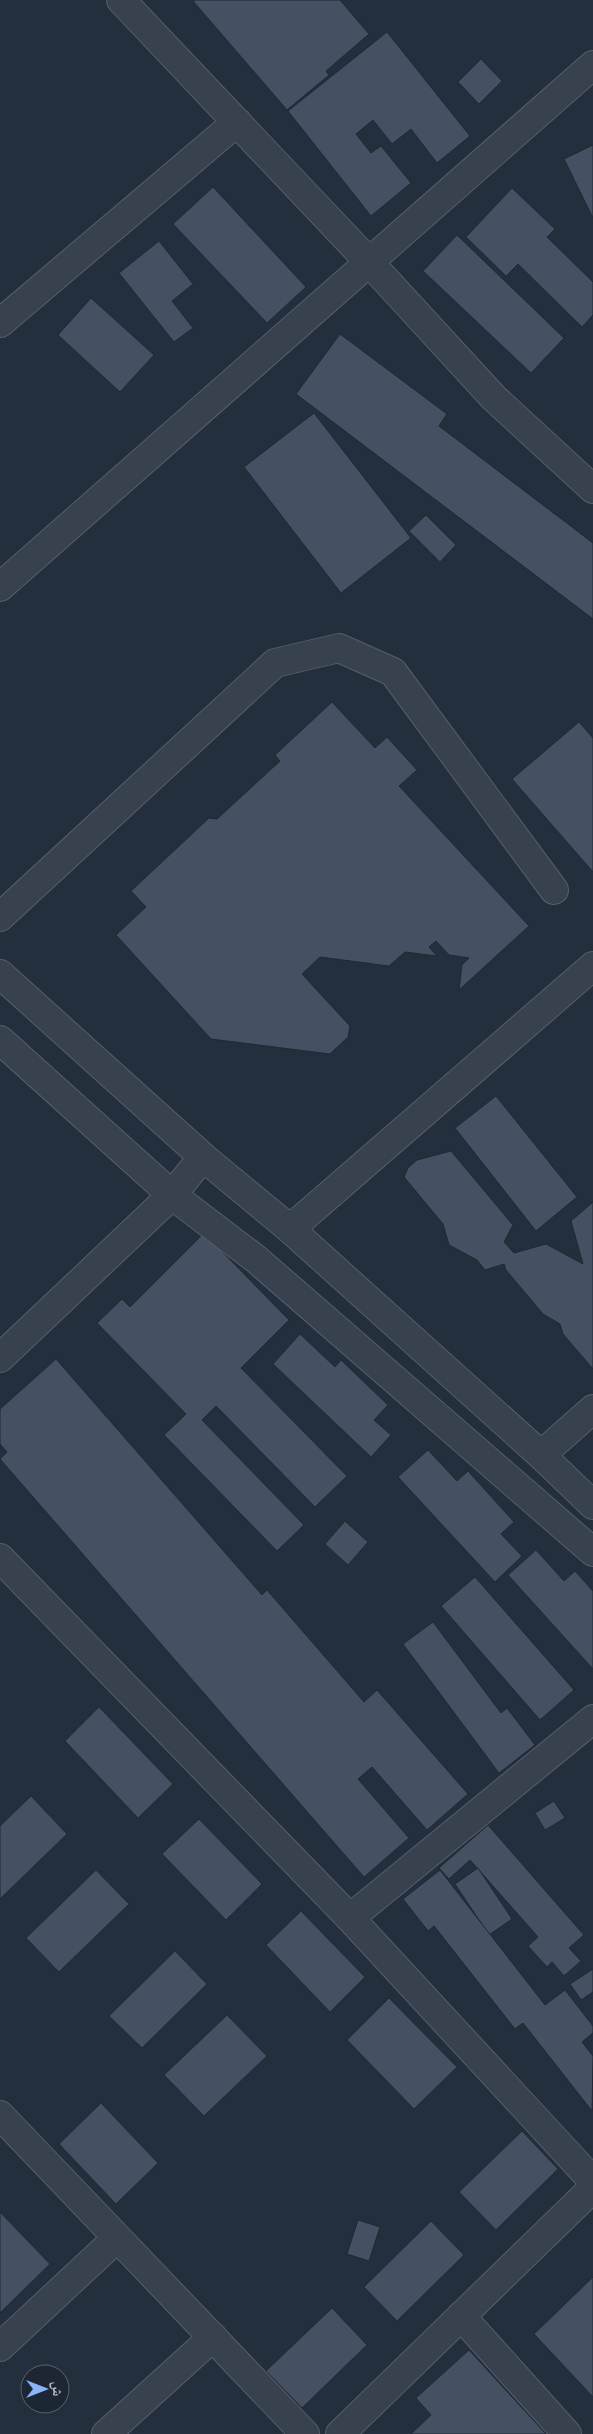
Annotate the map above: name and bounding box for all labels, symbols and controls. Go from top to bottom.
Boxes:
north arrow [20,2364,70,2414]
text: ش [49,2382,66,2397]

